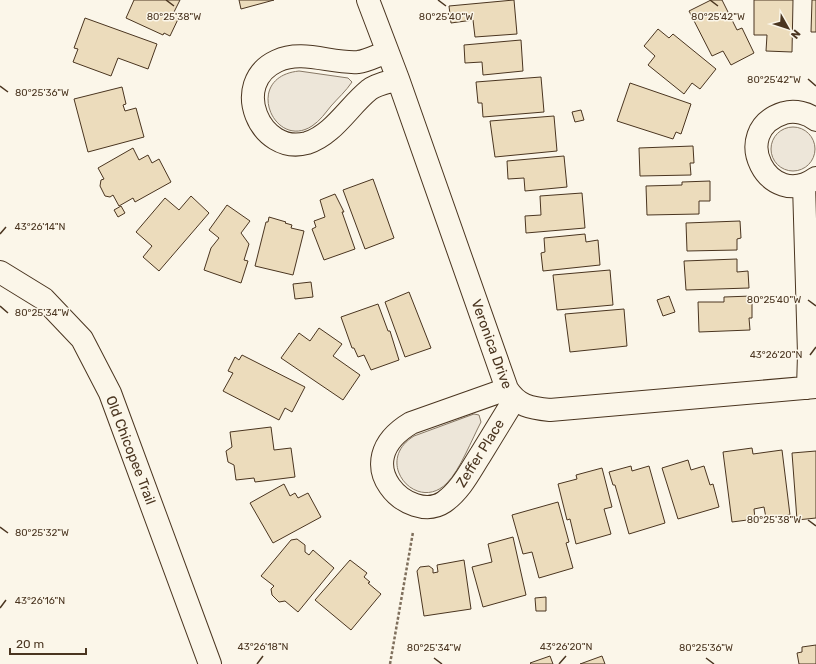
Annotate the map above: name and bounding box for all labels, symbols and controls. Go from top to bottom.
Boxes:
north arrow [768,8,808,48]
text: 80°25'38"W [147,11,201,23]
text: 80°25'40"W [419,11,473,23]
text: 80°25'42"W [691,11,745,23]
text: N [788,27,803,41]
text: 80°25'42"W [747,74,801,86]
text: 80°25'36"W [15,87,69,99]
text: 43°26'14"N [15,221,65,233]
text: 80°25'40"W [747,294,801,306]
street label: Veronica Drive [467,297,516,391]
text: 80°25'34"W [15,307,69,319]
text: 43°26'20"N [750,349,802,361]
street label: Old Chicopee Trail [102,393,159,507]
street label: Zeffer Place [453,416,508,491]
text: 80°25'38"W [747,514,801,526]
text: 80°25'32"W [15,527,69,539]
text: 43°26'16"N [15,595,65,607]
scale bar [10,630,86,656]
text: 20 m [16,637,44,651]
text: 43°26'18"N [237,641,289,653]
text: 43°26'20"N [540,641,592,653]
text: 80°25'34"W [407,642,461,654]
text: 80°25'36"W [679,642,733,654]

